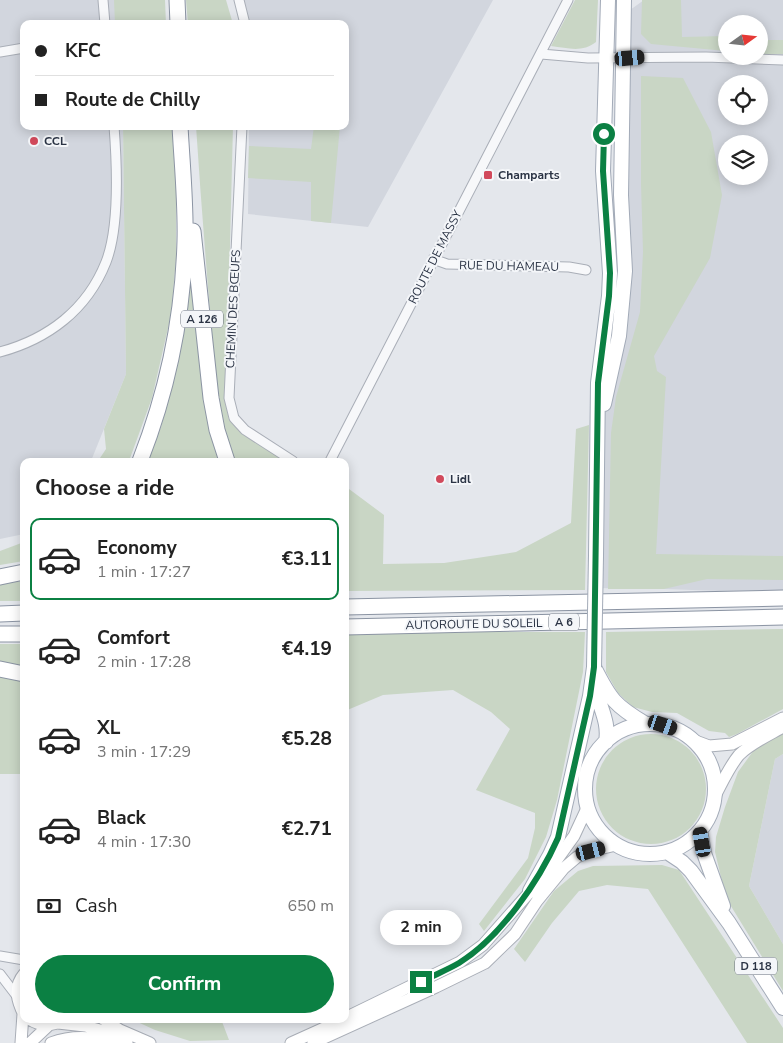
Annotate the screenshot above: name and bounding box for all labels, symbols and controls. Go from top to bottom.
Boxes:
north arrow [718,15,768,65]
map controls [718,15,768,185]
text: KFC [65,38,101,64]
car [614,49,645,67]
button: locate [718,75,768,125]
text: Route de Chilly [65,87,200,113]
route start [593,123,615,145]
place label: CCL [44,133,67,149]
marker: CCL [28,135,40,147]
button: layers [718,135,768,185]
place label: Champarts [498,167,560,183]
marker: Champarts [482,169,494,181]
street label: ROUTE DE MASSY [405,207,466,306]
street label: CHEMIN DES BŒUFS [222,249,244,369]
street label: RUE DU HAMEAU [459,257,559,275]
road number: A 126 [181,310,223,328]
place label: Lidl [450,471,471,487]
text: Choose a ride [35,473,174,503]
marker: Lidl [434,473,446,485]
text: Economy [97,535,177,561]
icon: car [37,537,82,582]
text: €3.11 [282,546,332,572]
text: 1 min · 17:27 [97,561,191,583]
road number: A 6 [549,614,579,630]
street label: AUTOROUTE DU SOLEIL [405,615,543,633]
text: Comfort [97,625,170,651]
icon: car [37,627,82,672]
text: €4.19 [282,636,332,662]
text: 2 min · 17:28 [97,651,191,673]
car [646,713,679,737]
text: XL [97,715,120,741]
icon: car [37,717,82,762]
text: €5.28 [282,726,332,752]
text: 3 min · 17:29 [97,741,191,763]
text: Black [97,805,146,831]
icon: car [37,807,82,852]
text: €2.71 [282,816,332,842]
car [692,826,711,858]
text: 4 min · 17:30 [97,831,191,853]
car [574,840,607,862]
icon: cash [35,892,63,920]
text: Cash [75,893,117,919]
text: 650 m [287,895,334,917]
callout: 2 min [380,910,462,944]
text: 2 min [400,916,442,938]
button: Confirm [35,955,334,1013]
road number: D 118 [735,958,777,974]
route end [410,971,432,993]

